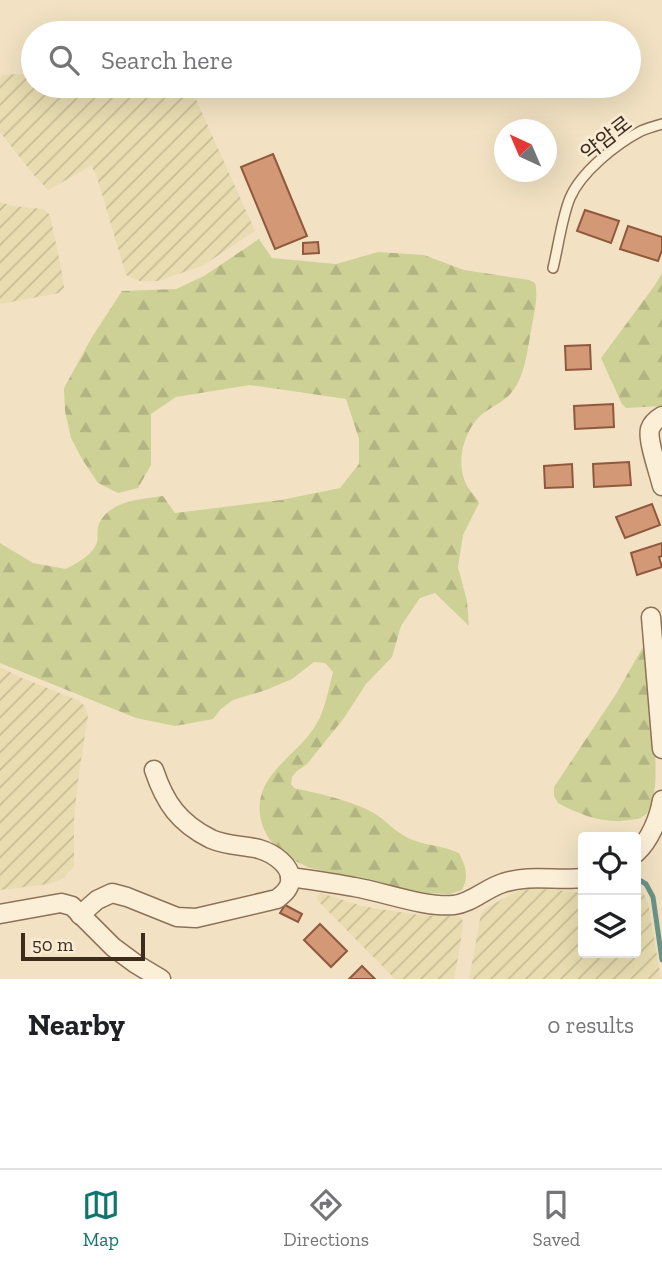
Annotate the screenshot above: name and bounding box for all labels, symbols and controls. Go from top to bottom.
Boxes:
search box [21,21,641,98]
icon: search [45,41,83,79]
text: Search here [101,44,233,76]
street label: 약암로 [575,110,637,166]
north arrow [494,119,557,182]
map controls [578,832,641,958]
button: locate [578,832,641,895]
button: layers [578,895,641,958]
scale bar [21,930,145,962]
text: 50 m [32,933,73,956]
text: Nearby [28,1007,125,1043]
text: 0 results [547,1011,634,1039]
tab: Map [82,1186,120,1251]
tab: Directions [283,1186,369,1251]
tab: Saved [533,1186,580,1251]

